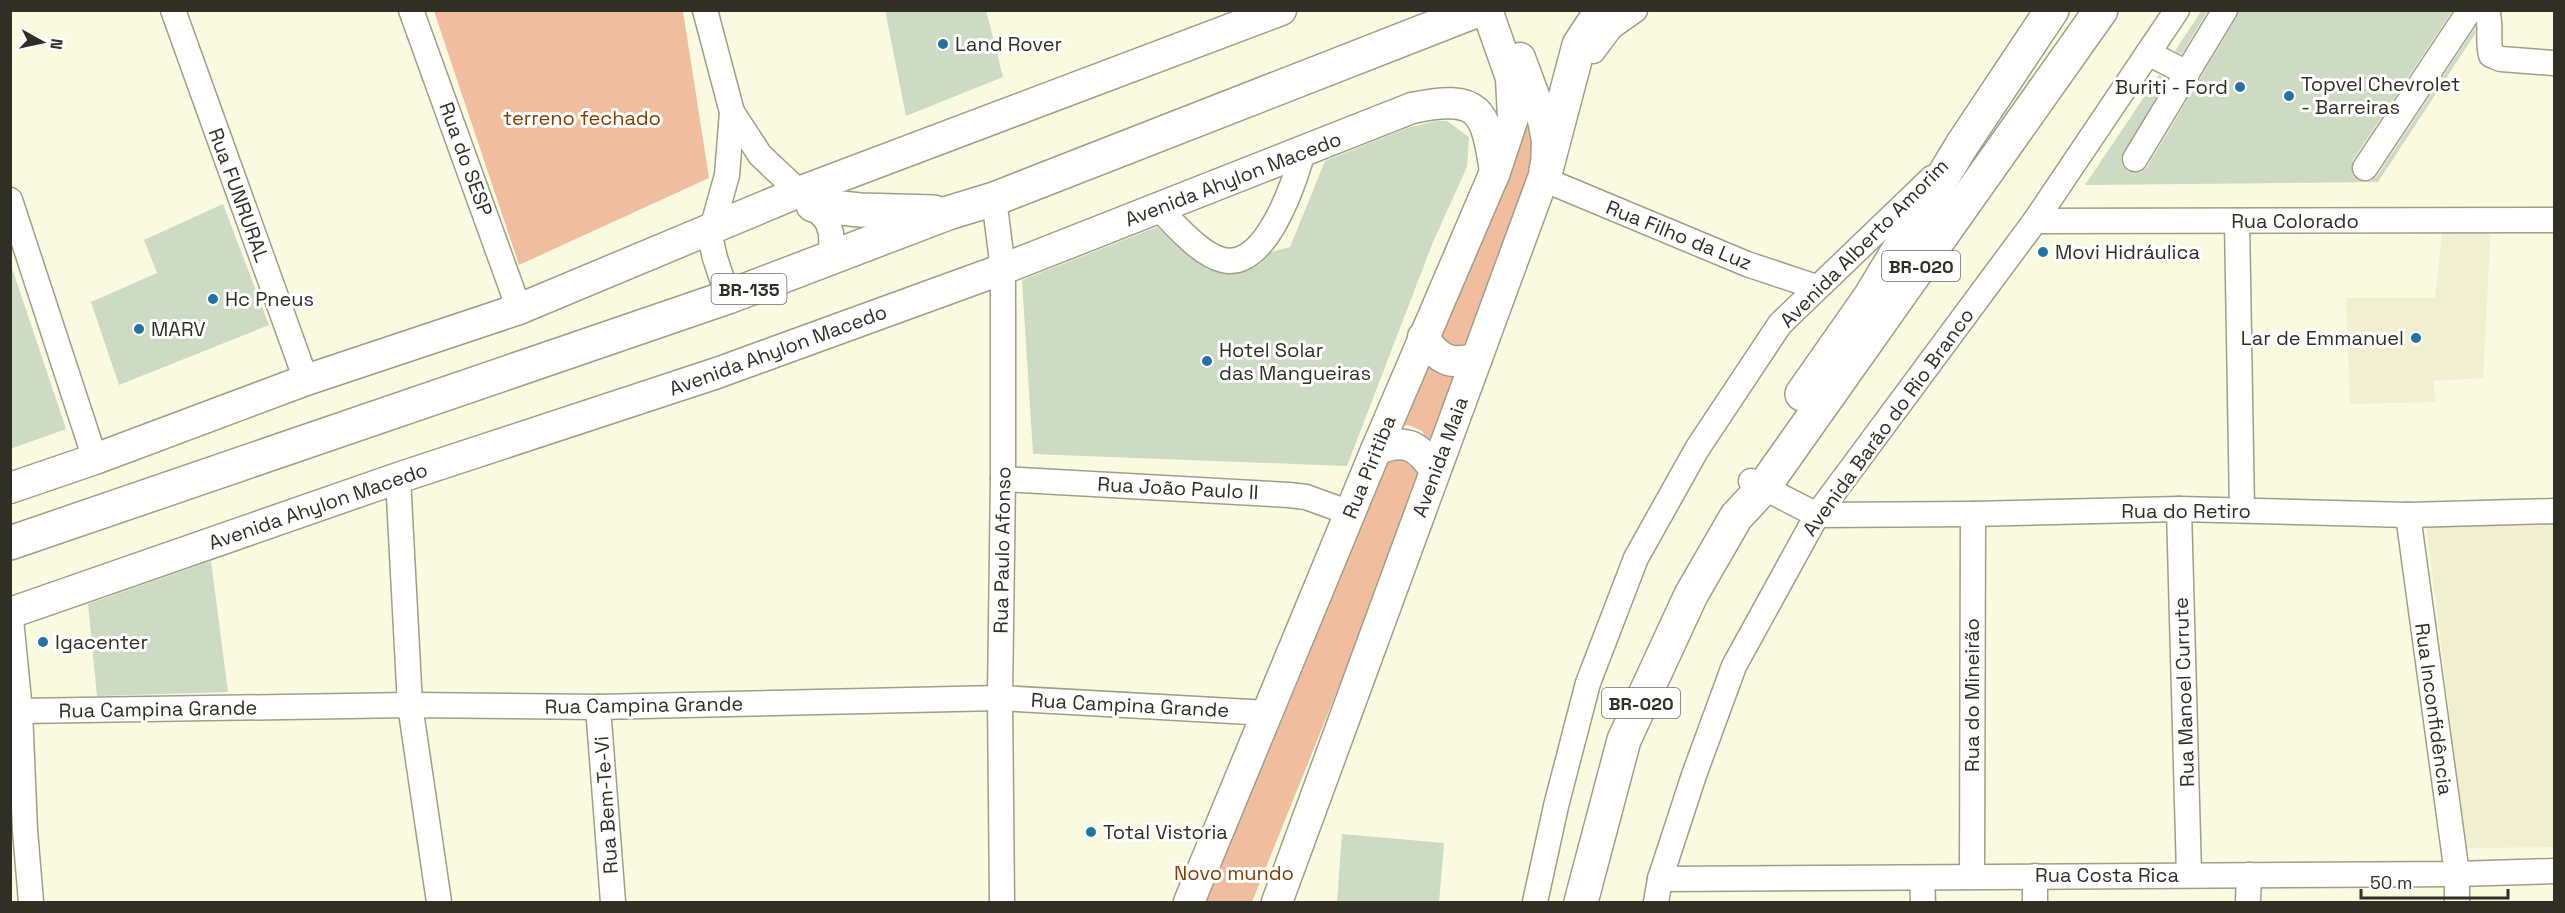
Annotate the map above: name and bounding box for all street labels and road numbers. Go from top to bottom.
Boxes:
street label: Rua do SESP [433,98,499,220]
street label: Rua FUNRURAL [203,124,275,266]
street label: Avenida Ahylon Macedo [1121,126,1345,232]
street label: Avenida Alberto Amorim [1774,153,1954,333]
street label: Rua Filho da Luz [1602,194,1756,276]
street label: Rua Colorado [2231,208,2359,234]
road number: BR-020 [1882,251,1960,281]
road number: BR-135 [712,274,786,304]
street label: Avenida Ahylon Macedo [665,298,891,402]
street label: Avenida Barão do Rio Branco [1796,303,1980,541]
street label: Avenida Maia [1406,393,1474,521]
street label: Rua Piritiba [1336,411,1402,523]
street label: Avenida Ahylon Macedo [205,456,431,556]
street label: Rua Paulo Afonso [988,466,1016,634]
street label: Rua João Paulo II [1097,471,1259,505]
street label: Rua do Retiro [2121,498,2251,524]
street label: Rua Manoel Currute [2168,597,2200,787]
street label: Rua do Mineirão [1959,618,1985,772]
street label: Rua Inconfidência [2409,621,2459,797]
street label: Rua Campina Grande [1030,687,1230,723]
road number: BR-020 [1602,688,1680,718]
street label: Rua Campina Grande [544,690,744,720]
street label: Rua Campina Grande [58,694,258,724]
street label: Rua Bem-Te-Vi [588,735,624,875]
street label: Rua Costa Rica [2035,862,2179,888]

